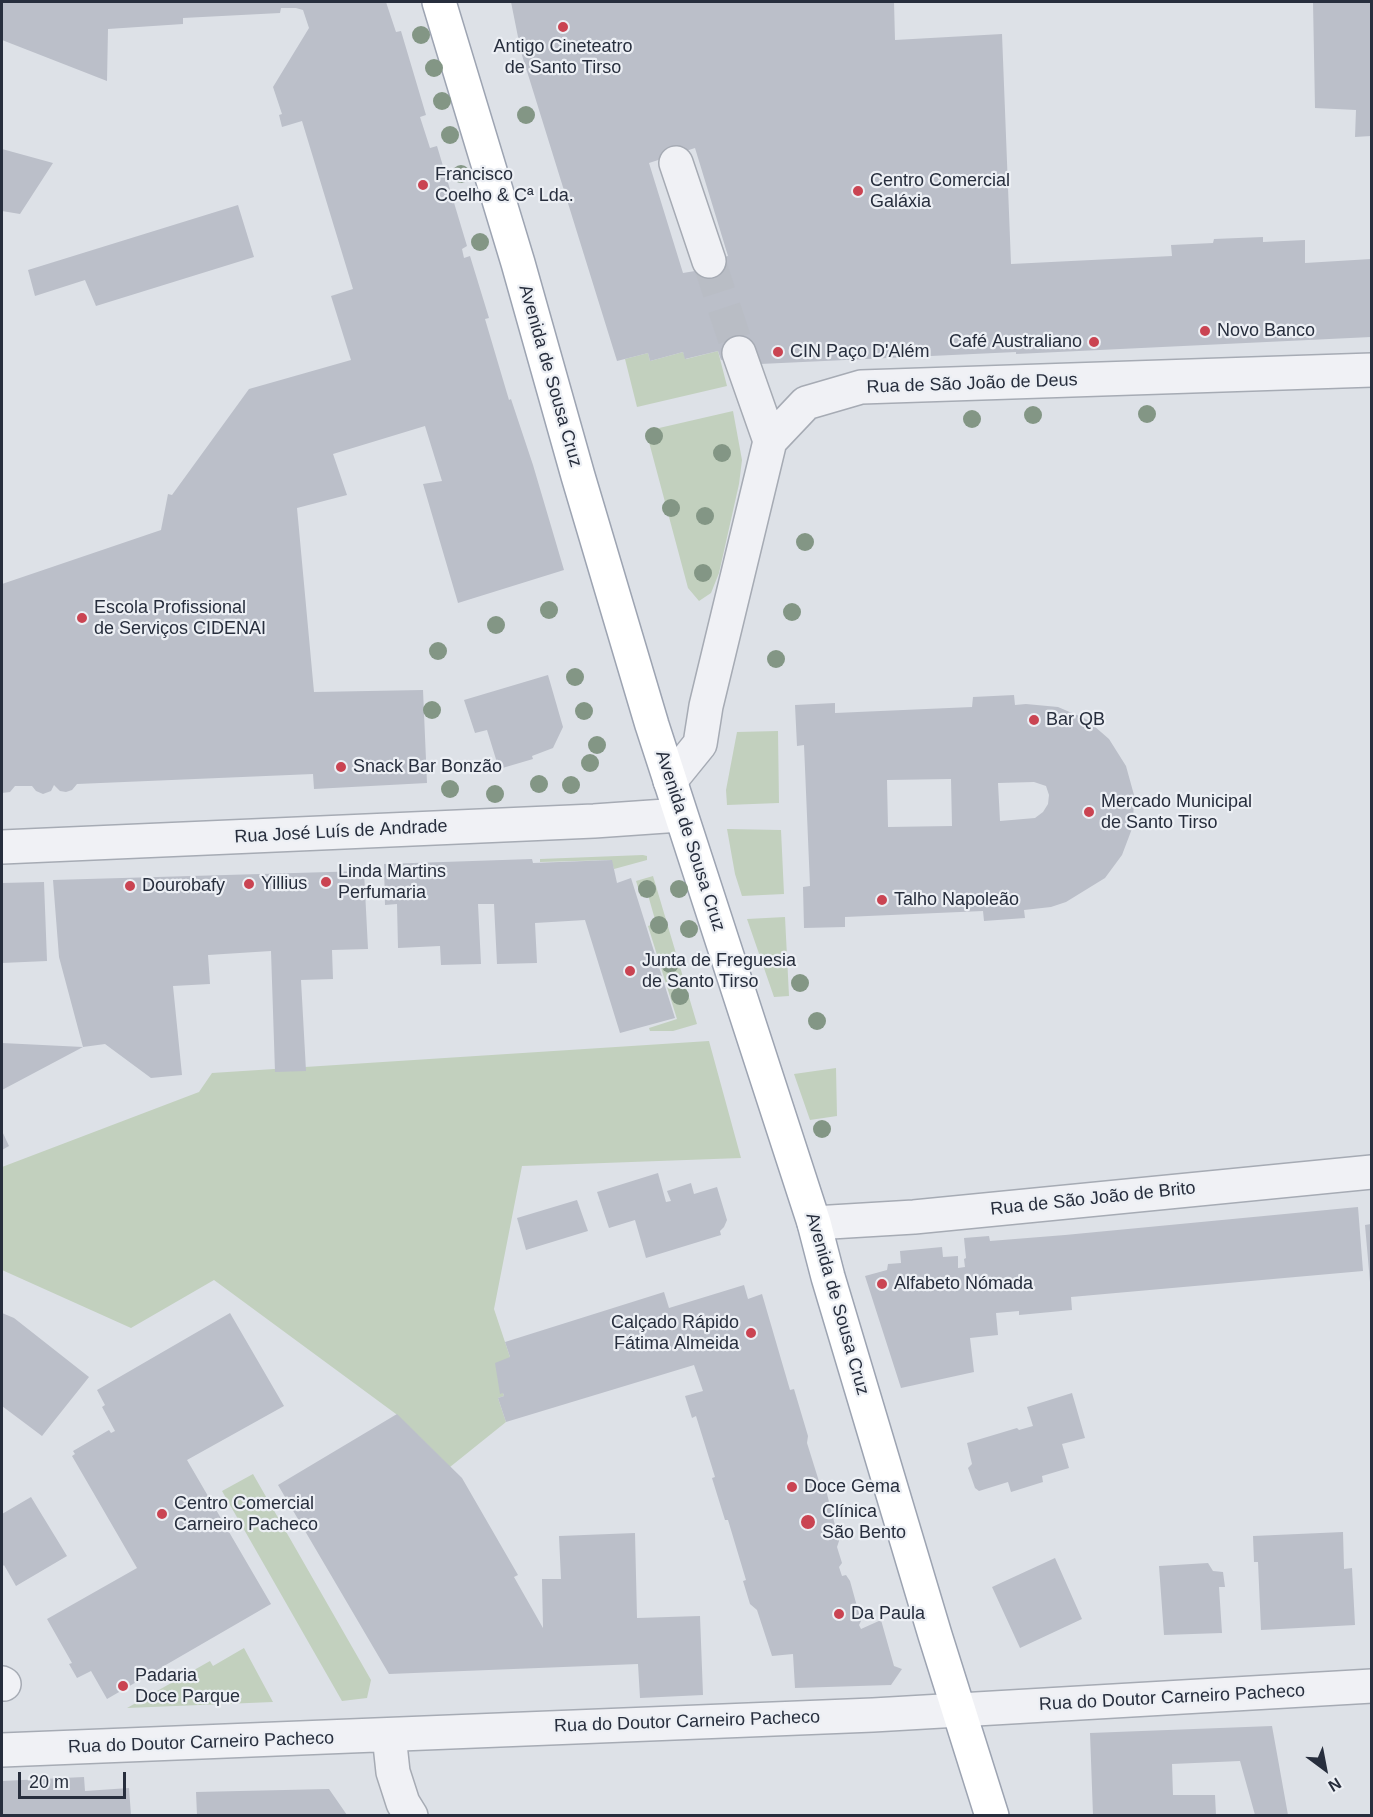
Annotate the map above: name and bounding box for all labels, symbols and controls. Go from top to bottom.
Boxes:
marker: Antigo Cineteatro de Santo Tirso [556,20,570,34]
place label: Antigo Cineteatro de Santo Tirso [493,36,633,78]
place label: Francisco Coelho & Cª Lda. [435,164,574,207]
place label: Centro Comercial Galáxia [870,170,1010,213]
marker: Francisco Coelho & Cª Lda. [416,178,430,192]
marker: Centro Comercial Galáxia [851,184,865,198]
street label: Avenida de Sousa Cruz [514,282,586,470]
place label: Novo Banco [1217,320,1315,342]
marker: Novo Banco [1198,324,1212,338]
place label: Café Australiano [949,331,1082,353]
marker: Café Australiano [1087,335,1101,349]
place label: CIN Paço D'Além [790,341,929,363]
marker: CIN Paço D'Além [771,345,785,359]
street label: Rua de São João de Deus [866,370,1078,398]
place label: Escola Profissional de Serviços CIDENAI [94,597,266,640]
marker: Escola Profissional de Serviços CIDENAI [75,611,89,625]
place label: Bar QB [1046,709,1105,731]
marker: Bar QB [1027,713,1041,727]
street label: Avenida de Sousa Cruz [651,748,729,934]
place label: Snack Bar Bonzão [353,756,502,778]
marker: Snack Bar Bonzão [334,760,348,774]
place label: Mercado Municipal de Santo Tirso [1101,791,1252,834]
marker: Mercado Municipal de Santo Tirso [1082,805,1096,819]
street label: Rua José Luís de Andrade [234,816,448,848]
place label: Linda Martins Perfumaria [338,861,446,904]
place label: Yillius [261,873,307,895]
place label: Dourobafy [142,875,225,897]
marker: Linda Martins Perfumaria [319,875,333,889]
marker: Yillius [242,877,256,891]
marker: Dourobafy [123,879,137,893]
place label: Talho Napoleão [894,889,1019,911]
marker: Talho Napoleão [875,893,889,907]
place label: Junta de Freguesia de Santo Tirso [642,950,796,992]
marker: Junta de Freguesia de Santo Tirso [623,964,637,978]
street label: Rua de São João de Brito [989,1177,1197,1221]
street label: Avenida de Sousa Cruz [801,1210,873,1398]
place label: Alfabeto Nómada [894,1273,1033,1295]
marker: Alfabeto Nómada [875,1277,889,1291]
place label: Calçado Rápido Fátima Almeida [611,1312,739,1354]
marker: Calçado Rápido Fátima Almeida [744,1326,758,1340]
place label: Doce Gema [804,1476,900,1498]
marker: Doce Gema [785,1480,799,1494]
place label: Centro Comercial Carneiro Pacheco [174,1493,318,1536]
place label: Clínica São Bento [822,1501,906,1544]
marker: Centro Comercial Carneiro Pacheco [155,1507,169,1521]
marker: Clínica São Bento [799,1513,817,1531]
place label: Da Paula [851,1603,925,1625]
marker: Da Paula [832,1607,846,1621]
place label: Padaria Doce Parque [135,1665,240,1708]
marker: Padaria Doce Parque [116,1679,130,1693]
street label: Rua do Doutor Carneiro Pacheco [1039,1680,1305,1716]
street label: Rua do Doutor Carneiro Pacheco [554,1707,820,1737]
street label: Rua do Doutor Carneiro Pacheco [68,1728,334,1758]
north arrow [1295,1739,1355,1799]
scale bar [21,1760,129,1798]
text: 20 m [29,1772,69,1792]
text: N [1325,1774,1344,1795]

